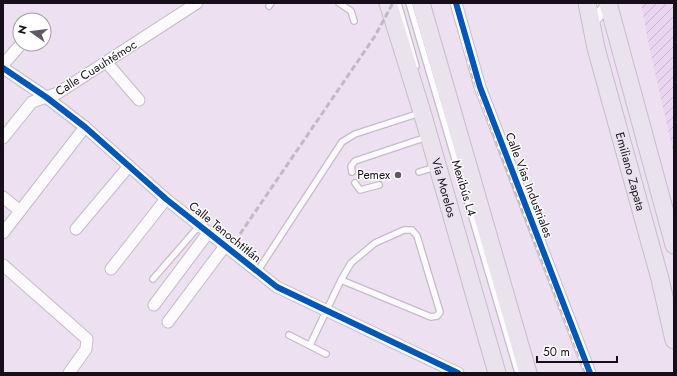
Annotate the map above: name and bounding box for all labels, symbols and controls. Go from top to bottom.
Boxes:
north arrow [12,12,52,52]
text: N [13,23,31,36]
street label: Calle Cuauhtémoc [52,36,140,100]
street label: Calle Vías Industriales [501,130,557,240]
street label: Emiliano Zapata [611,130,650,213]
street label: Vía Morelos [427,156,461,220]
street label: Mexibús L4 [447,158,481,218]
place label: Pemex [357,166,391,184]
marker: Pemex [393,170,403,180]
street label: Calle Tenochtitlán [185,197,265,267]
scale bar [537,338,617,364]
text: 50 m [543,343,570,361]

